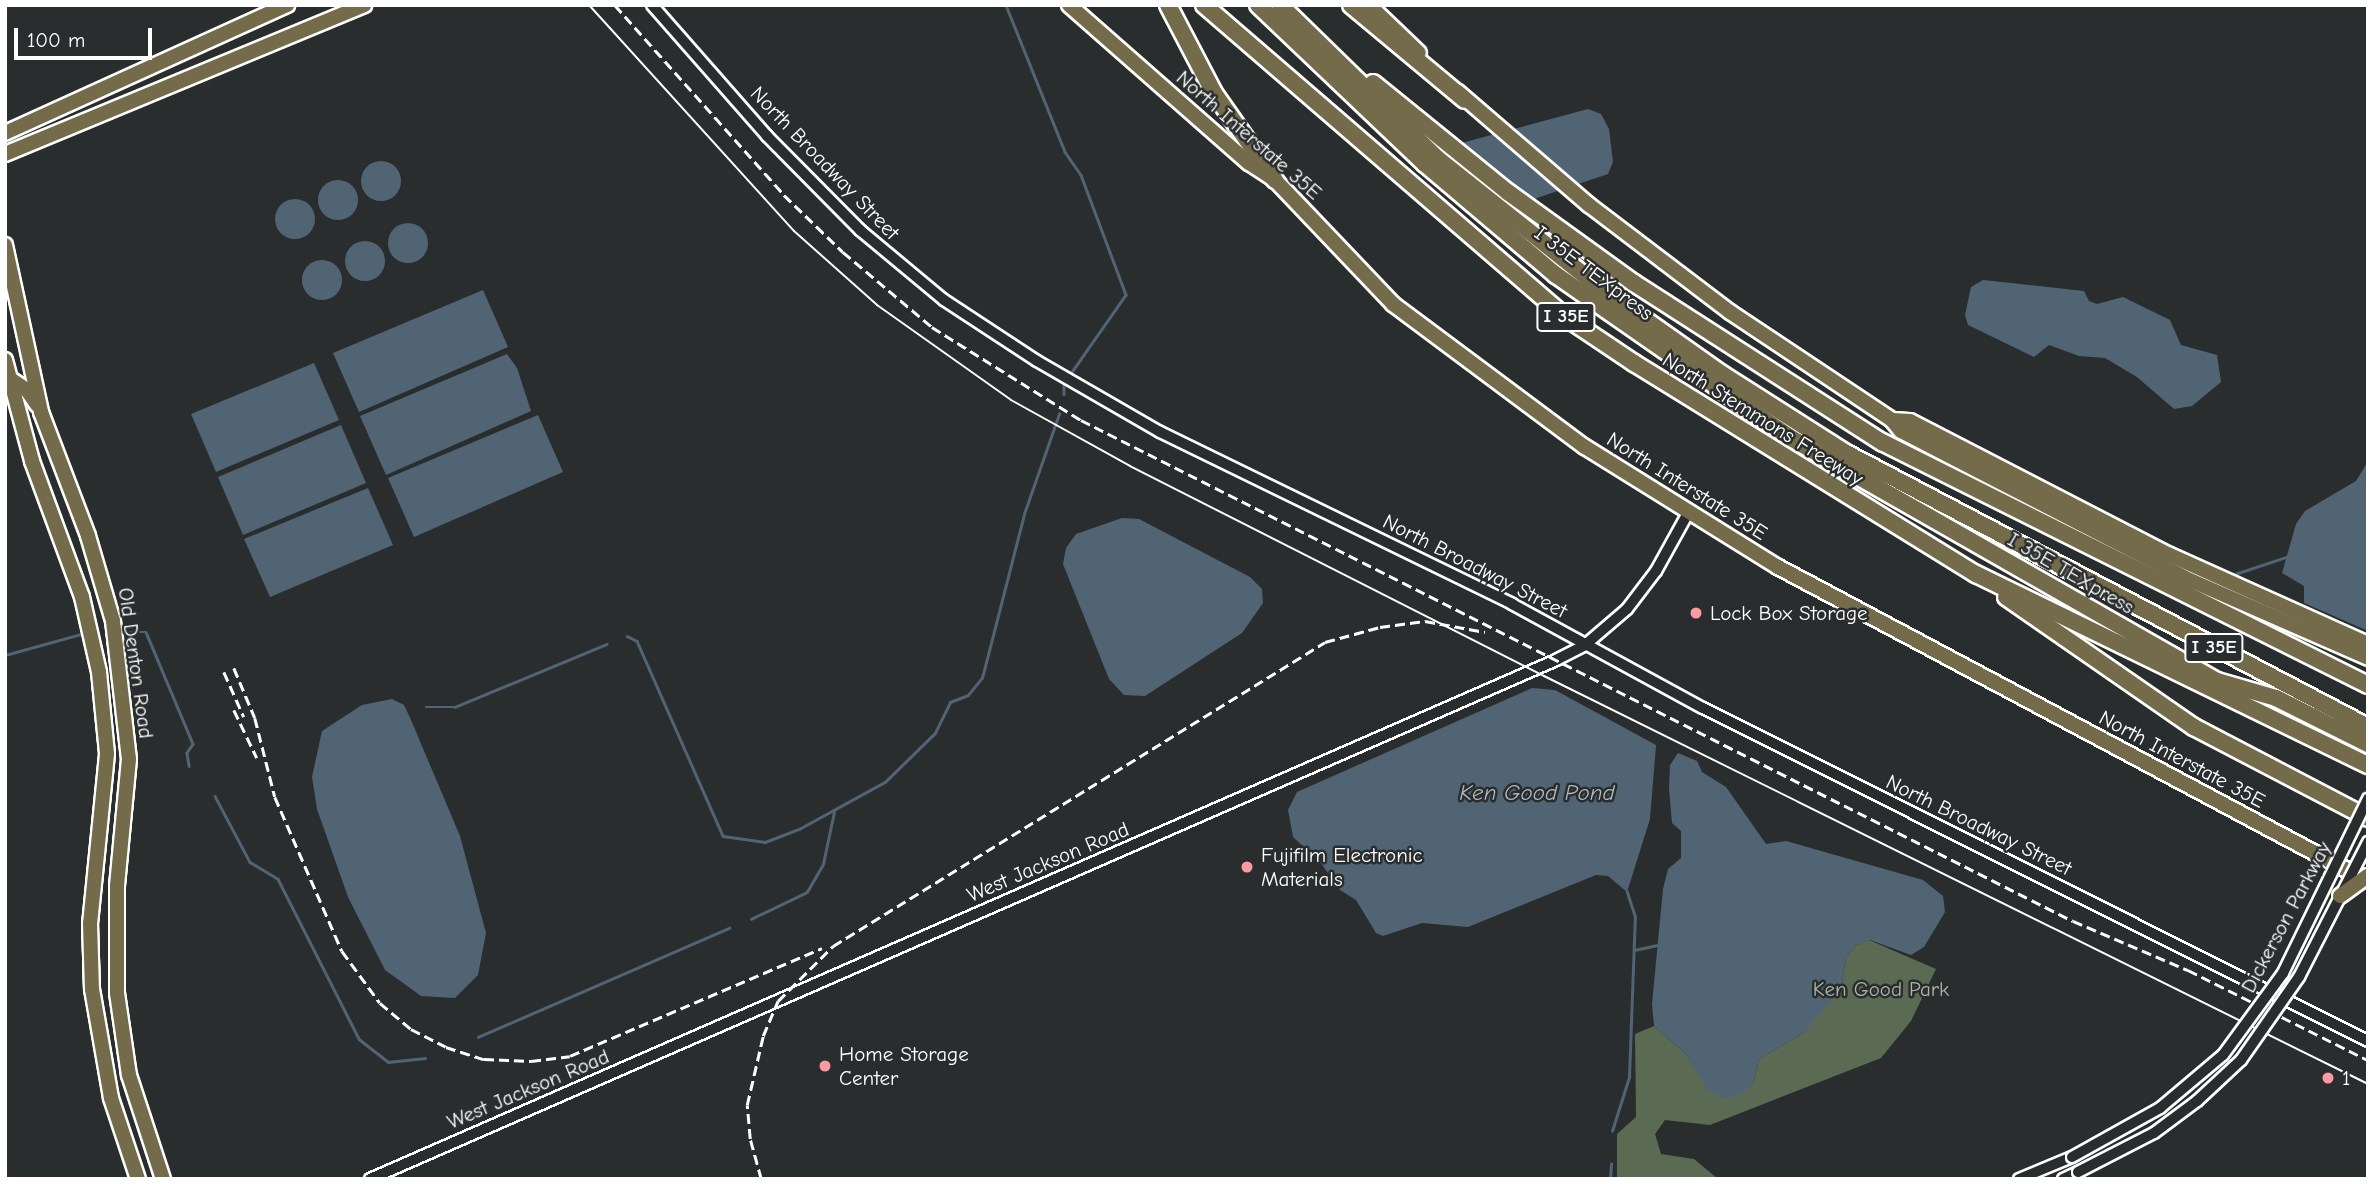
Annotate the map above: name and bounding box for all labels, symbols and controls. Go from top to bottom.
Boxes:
scale bar [18,14,156,58]
text: 100 m [27,28,85,52]
street label: North Interstate 35E [1171,65,1327,205]
street label: North Broadway Street [745,81,905,245]
street label: I 35E TEXpress [1530,220,1658,326]
road number: I 35E [1536,302,1596,332]
street label: North Stemmons Freeway [1658,347,1868,491]
street label: North Interstate 35E [1602,427,1772,545]
street label: North Broadway Street [1379,509,1571,623]
street label: I 35E TEXpress [2003,527,2139,619]
street label: Old Denton Road [113,586,159,740]
place label: Lock Box Storage [1710,600,1868,626]
marker: Lock Box Storage [1688,605,1704,621]
road number: I 35E [2184,632,2244,664]
street label: North Interstate 35E [2095,705,2269,813]
street label: North Broadway Street [1882,769,2076,881]
water label: Ken Good Pond [1459,779,1615,807]
street label: West Jackson Road [963,817,1133,907]
street label: Dickerson Parkway [2236,837,2336,997]
place label: Fujifilm Electronic Materials [1261,842,1423,892]
marker: Fujifilm Electronic Materials [1239,859,1255,875]
park label: Ken Good Park [1813,976,1949,1002]
place label: Home Storage Center [839,1041,969,1091]
street label: West Jackson Road [443,1044,613,1134]
marker: Home Storage Center [817,1058,833,1074]
place label: 1 [2342,1065,2350,1091]
marker: 1 [2320,1070,2336,1086]

